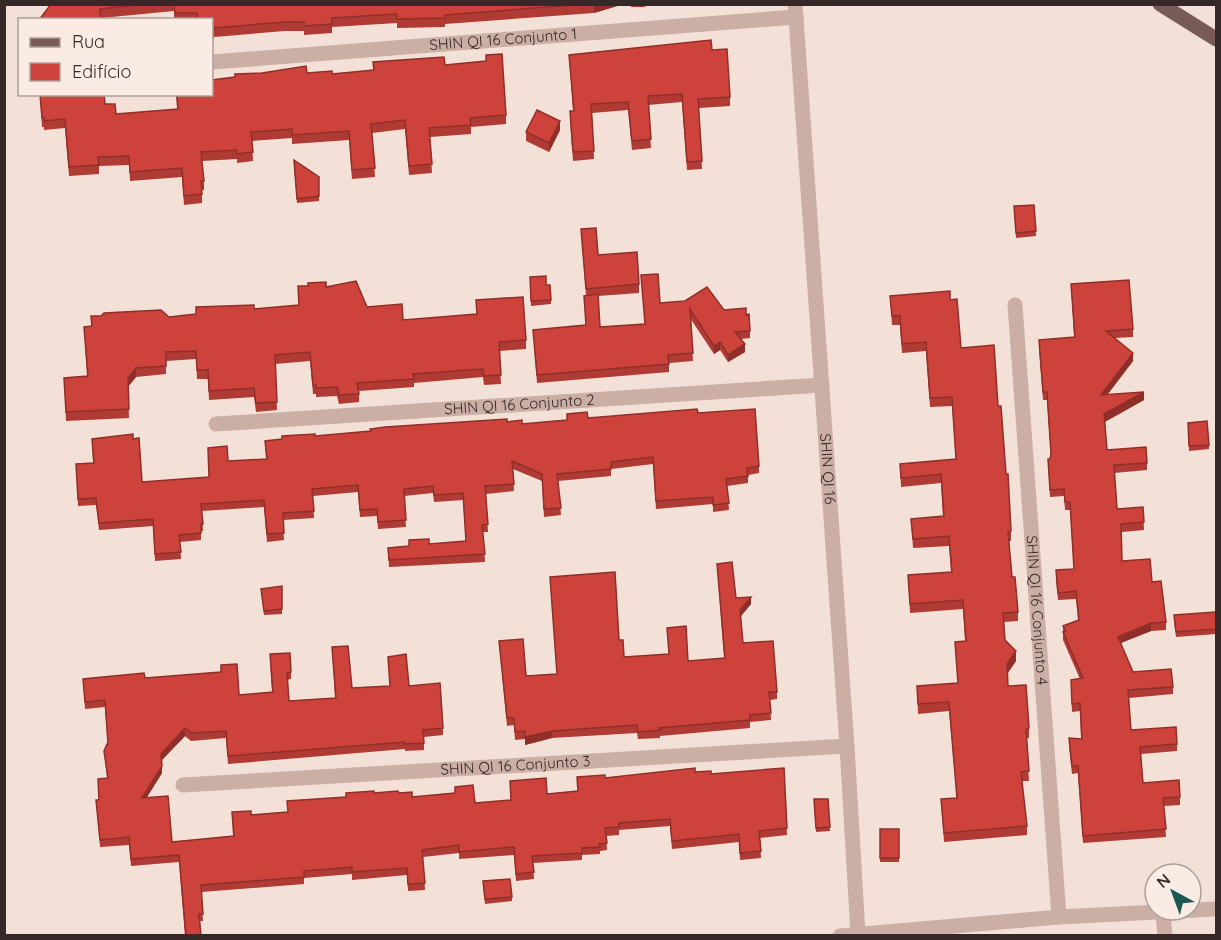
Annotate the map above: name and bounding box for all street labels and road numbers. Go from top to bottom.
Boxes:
street label: SHIN QI 16 Conjunto 1 [429,24,578,54]
street label: SHIN QI 16 Conjunto 2 [444,390,595,418]
street label: SHIN QI 16 [816,433,840,505]
street label: SHIN QI 16 Conjunto 4 [1023,535,1052,686]
street label: SHIN QI 16 Conjunto 3 [440,751,591,779]

